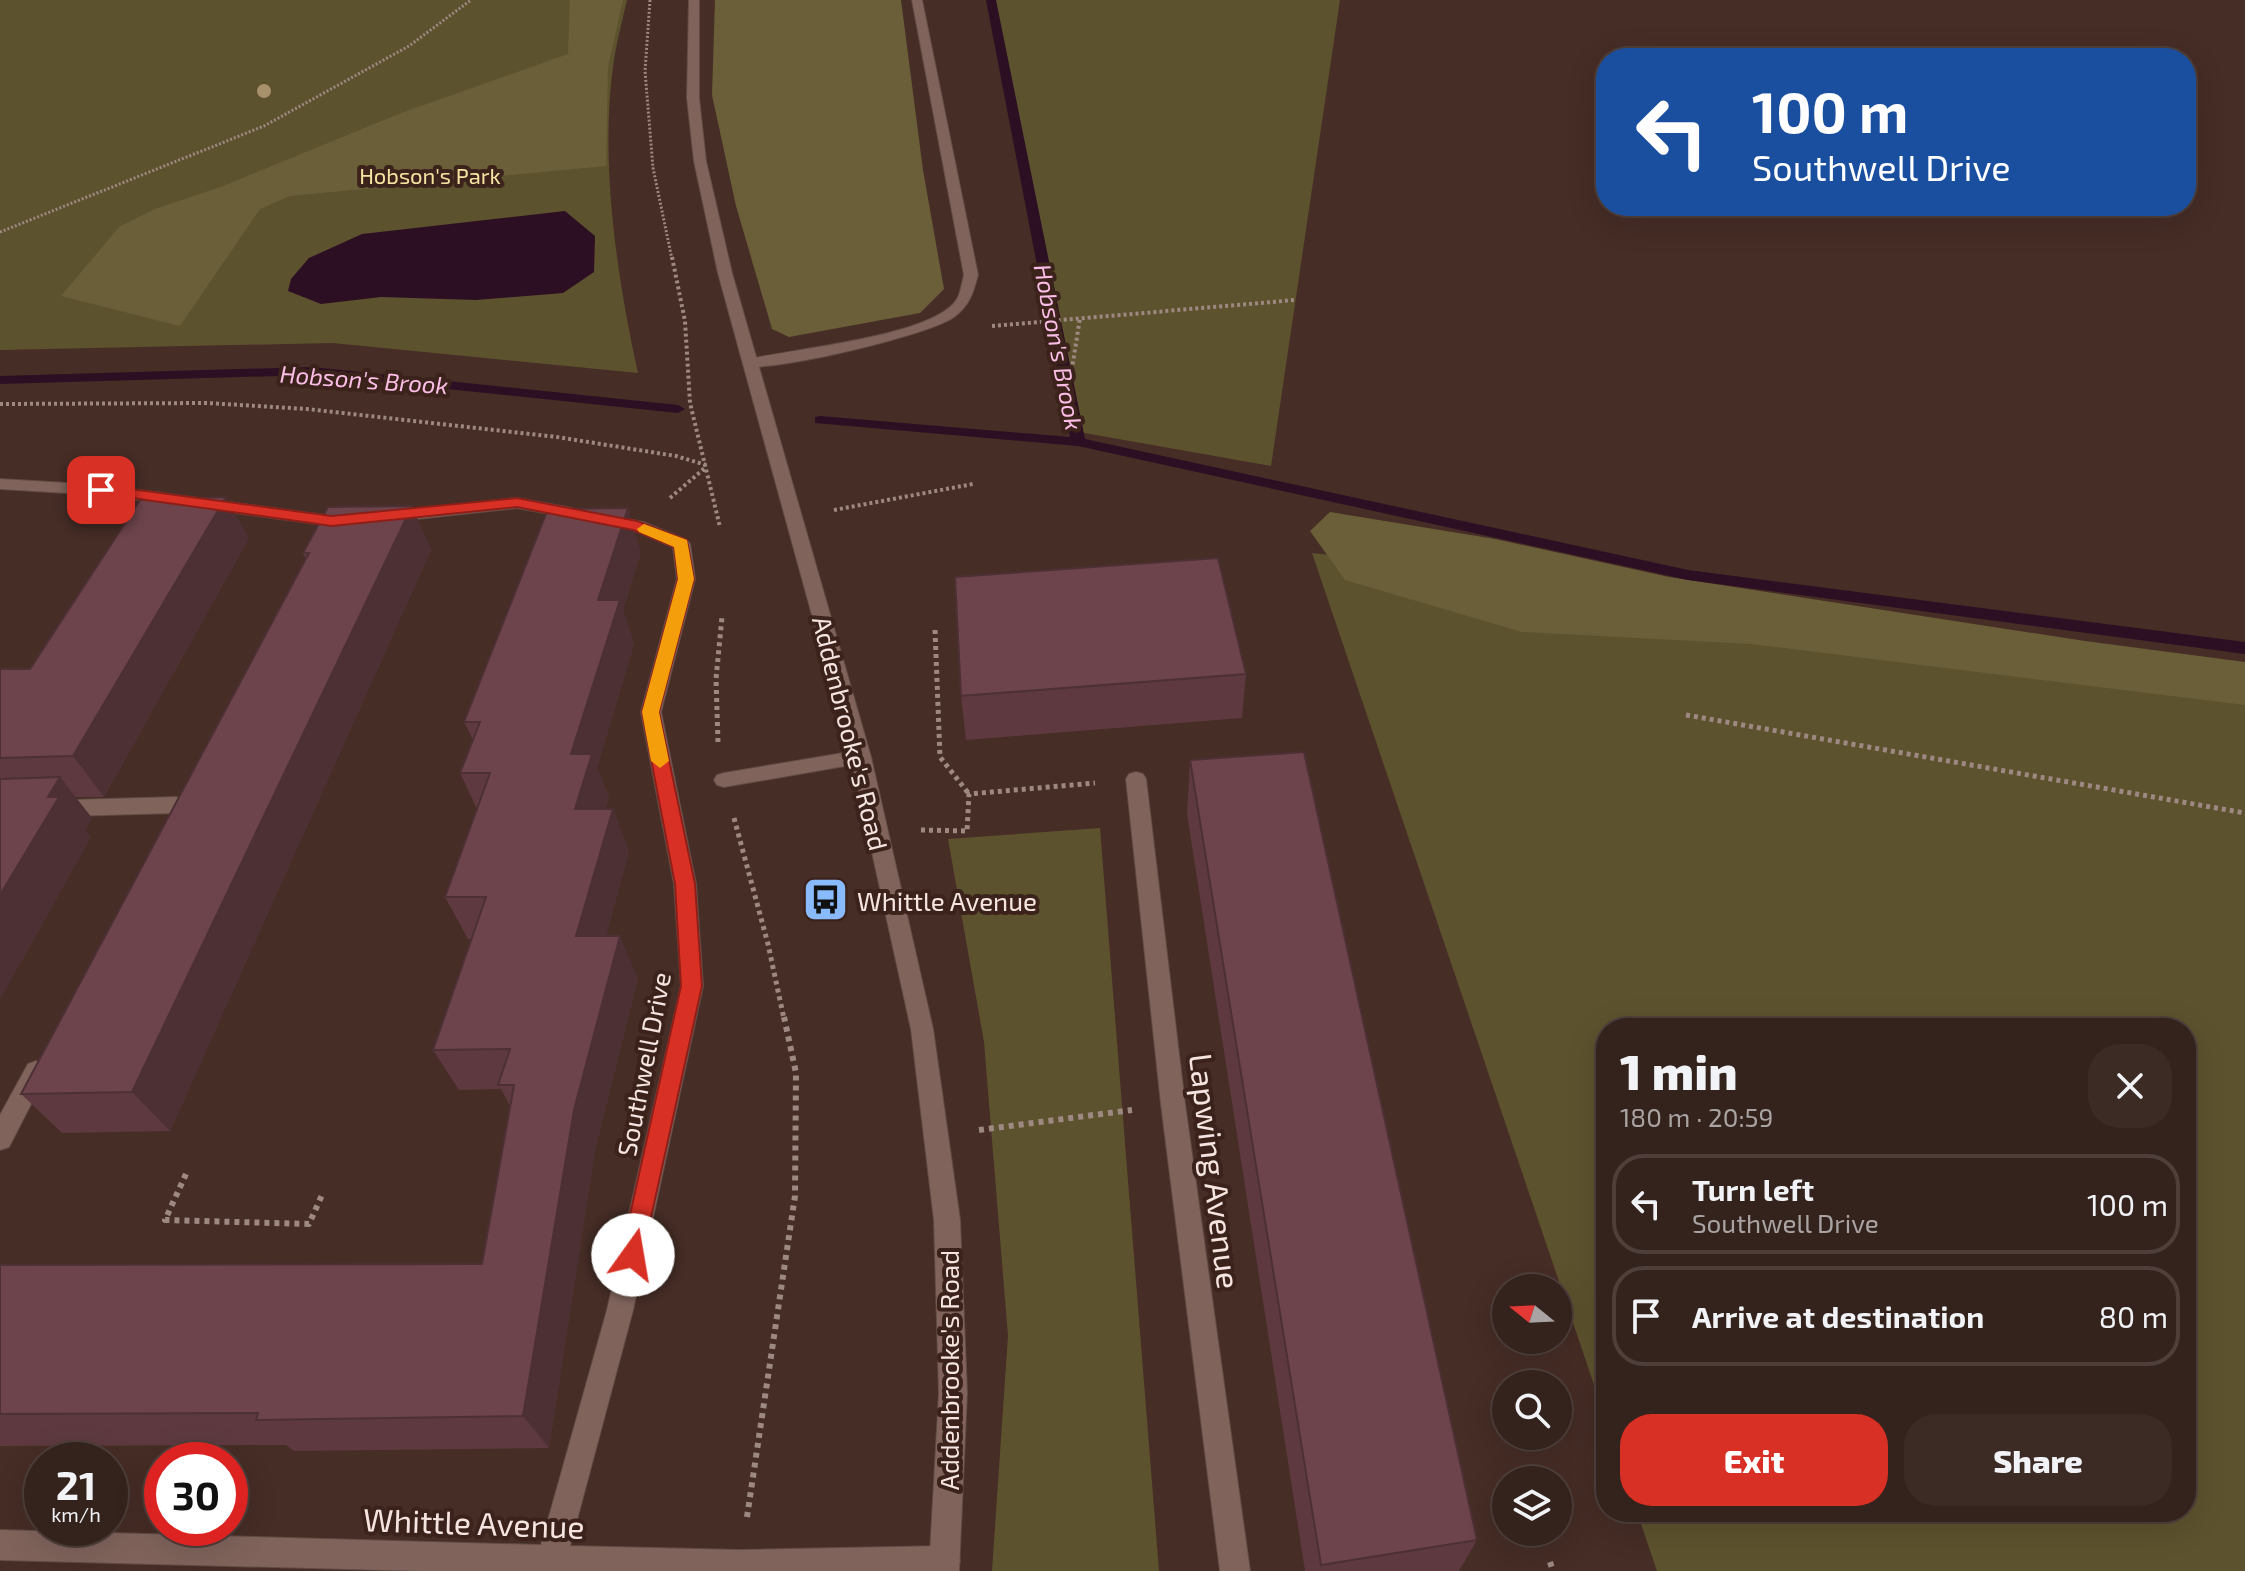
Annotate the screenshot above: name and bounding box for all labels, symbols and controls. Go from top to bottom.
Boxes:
text: 100 m [1752,77,1908,144]
icon: left [1620,80,1724,184]
text: Southwell Drive [1752,145,2011,188]
park label: Hobson's Park [359,162,501,188]
water label: Hobson's Brook [1029,261,1089,433]
water label: Hobson's Brook [279,359,449,399]
pin [67,456,135,524]
icon: arrive [79,468,123,512]
street label: Addenbrooke's Road [807,613,895,853]
bus stop icon: Whittle Avenue [802,876,850,924]
place label: Whittle Avenue [857,885,1037,916]
street label: Southwell Drive [610,969,676,1159]
text: 1 min [1620,1042,1738,1100]
button: close [2088,1044,2172,1128]
street label: Lapwing Avenue [1183,1051,1249,1291]
text: 180 m · 20:59 [1620,1101,1773,1132]
text: Turn left [1692,1171,1814,1207]
icon: left [1624,1182,1668,1226]
text: 100 m [2087,1186,2168,1222]
text: Southwell Drive [1692,1207,1879,1238]
position arrow [591,1213,675,1297]
street label: Addenbrooke's Road [933,1250,964,1490]
north arrow [1492,1274,1572,1354]
map controls [1492,1274,1572,1546]
icon: arrive [1624,1294,1668,1338]
text: Arrive at destination [1692,1298,1984,1334]
text: 80 m [2099,1298,2168,1334]
button: search [1492,1370,1572,1450]
button: Exit [1620,1414,1888,1506]
button: Share [1904,1414,2172,1506]
speed limit sign: 30 [144,1442,248,1546]
text: 21 [56,1460,96,1508]
button: layers [1492,1466,1572,1546]
street label: Whittle Avenue [363,1499,585,1545]
text: km/h [51,1502,101,1526]

